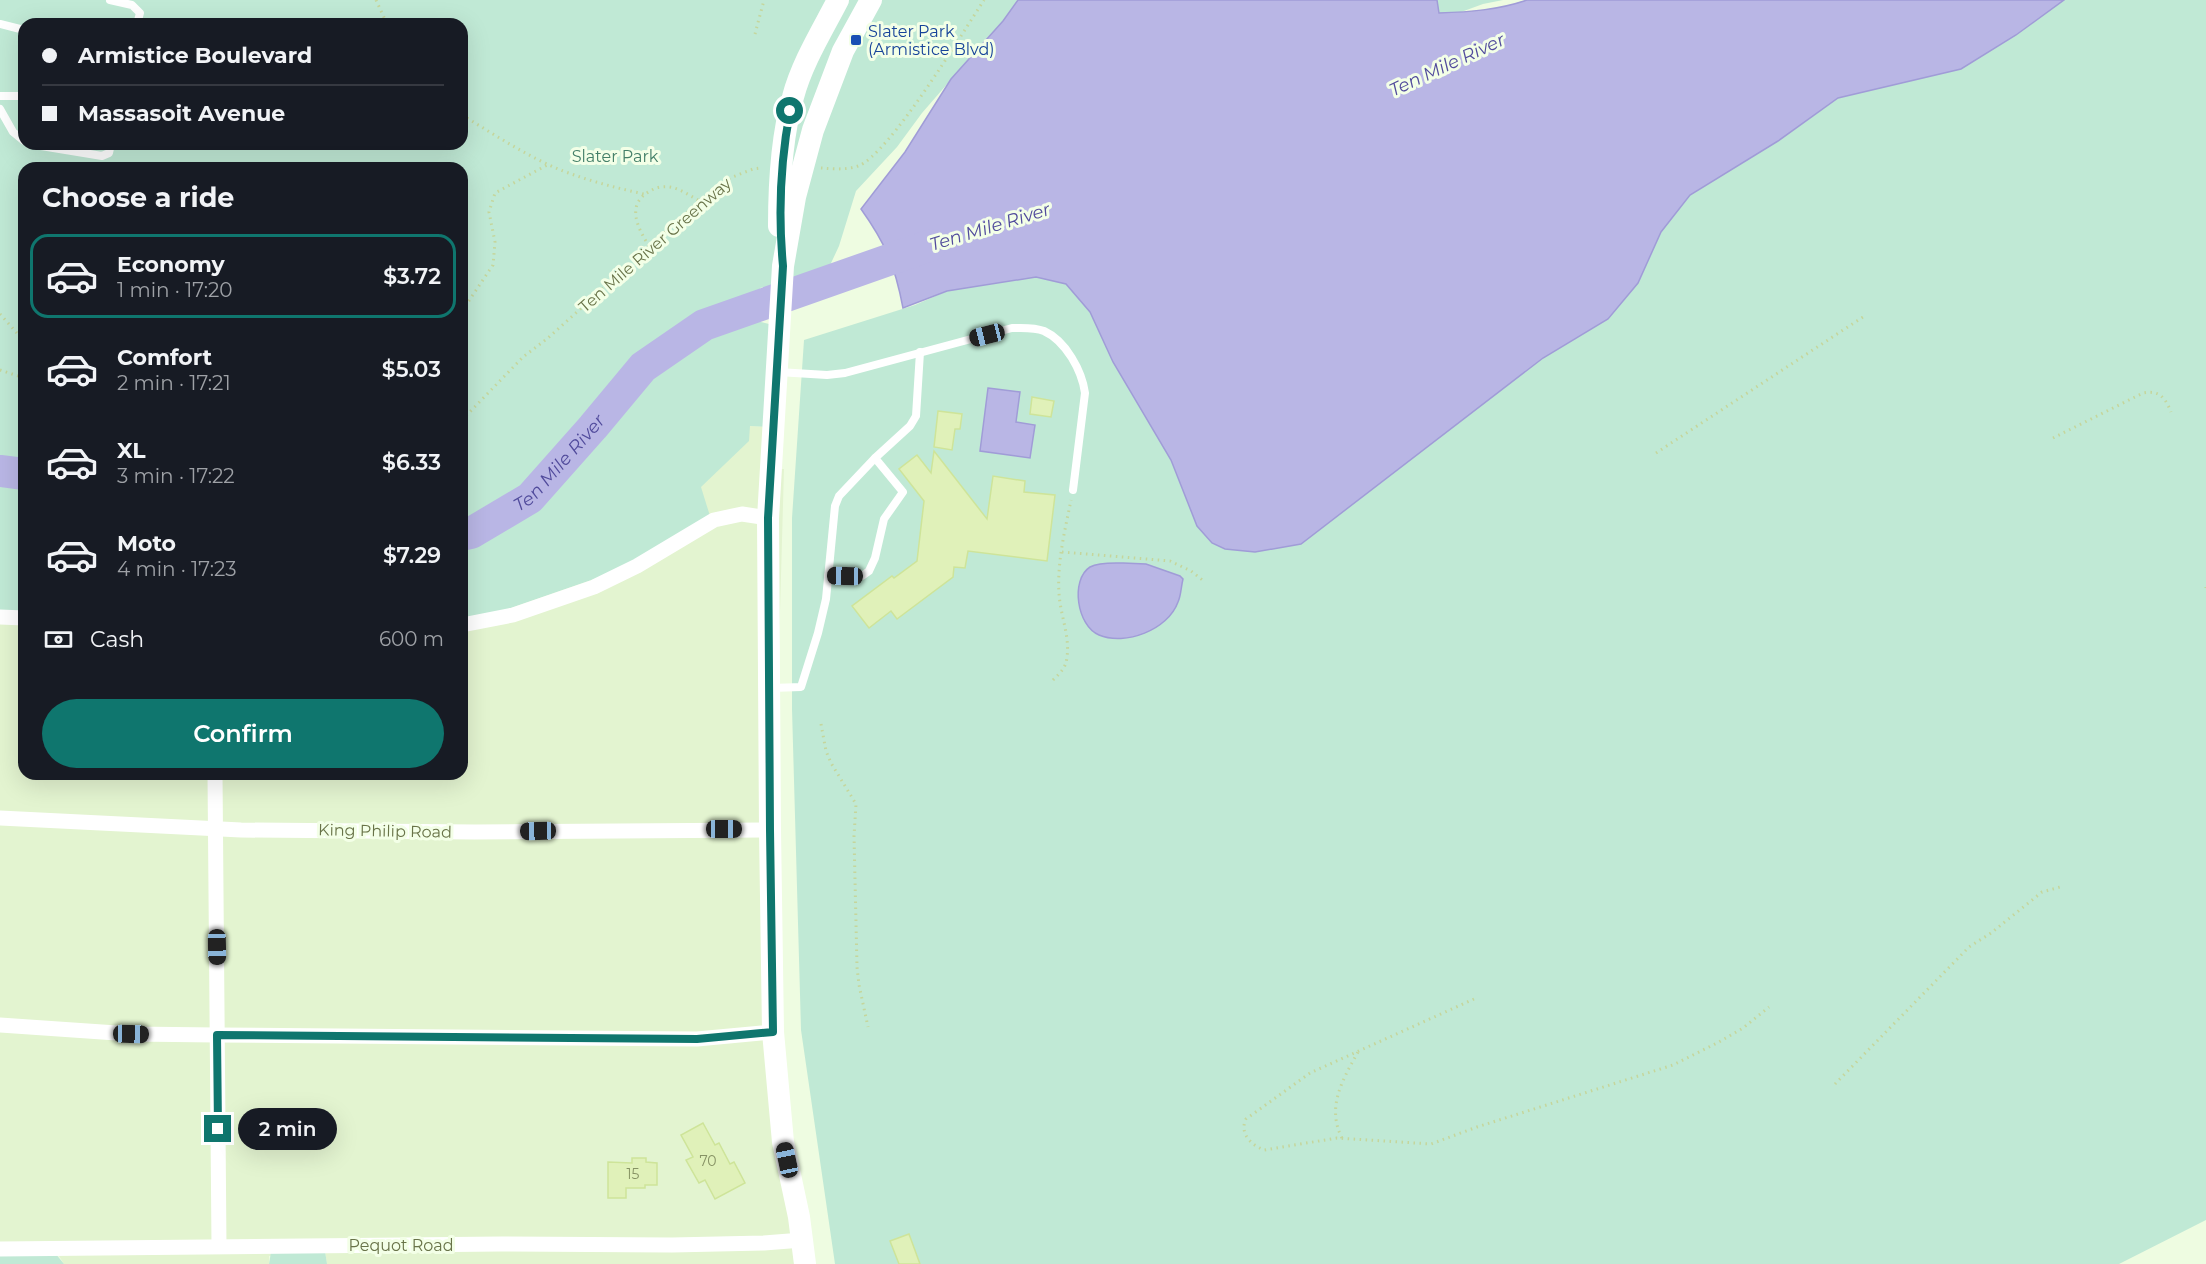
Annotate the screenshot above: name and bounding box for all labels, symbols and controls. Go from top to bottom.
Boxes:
place label: Slater Park (Armistice Blvd) [868,22,995,59]
water label: Ten Mile River [1386,28,1509,101]
marker: Slater Park (Armistice Blvd) [849,33,863,47]
text: Armistice Boulevard [78,42,312,69]
route start [776,97,803,124]
text: Massasoit Avenue [78,100,285,127]
park label: Slater Park [572,147,659,166]
street label: Ten Mile River Greenway [575,174,735,316]
text: Choose a ride [42,181,234,214]
water label: Ten Mile River [927,198,1054,256]
icon: car [45,249,99,303]
text: Economy [117,251,225,278]
text: $3.72 [383,263,441,290]
text: 1 min · 17:20 [117,278,233,302]
car [967,322,1007,348]
icon: car [45,342,99,396]
text: Comfort [117,344,212,371]
text: $5.03 [382,356,441,383]
text: 2 min · 17:21 [117,371,231,395]
water label: Ten Mile River [509,410,610,516]
icon: car [45,435,99,489]
text: XL [117,437,146,464]
text: $6.33 [382,449,441,476]
text: 3 min · 17:22 [117,464,235,488]
icon: car [45,528,99,582]
text: Moto [117,530,176,557]
text: $7.29 [383,542,441,569]
text: 4 min · 17:23 [117,557,237,581]
car [827,567,863,585]
icon: cash [42,623,75,656]
text: Cash [90,626,144,653]
text: 600 m [379,627,444,651]
button: Confirm [42,699,444,768]
street label: King Philip Road [318,820,452,842]
car [706,820,742,838]
car [520,822,556,840]
car [208,929,226,965]
car [113,1025,149,1043]
callout: 2 min [239,1108,338,1150]
route end [204,1115,231,1142]
text: 2 min [259,1117,316,1141]
car [774,1141,800,1179]
house number: 70 [699,1152,717,1170]
house number: 15 [627,1165,640,1183]
street label: Pequot Road [348,1236,454,1255]

